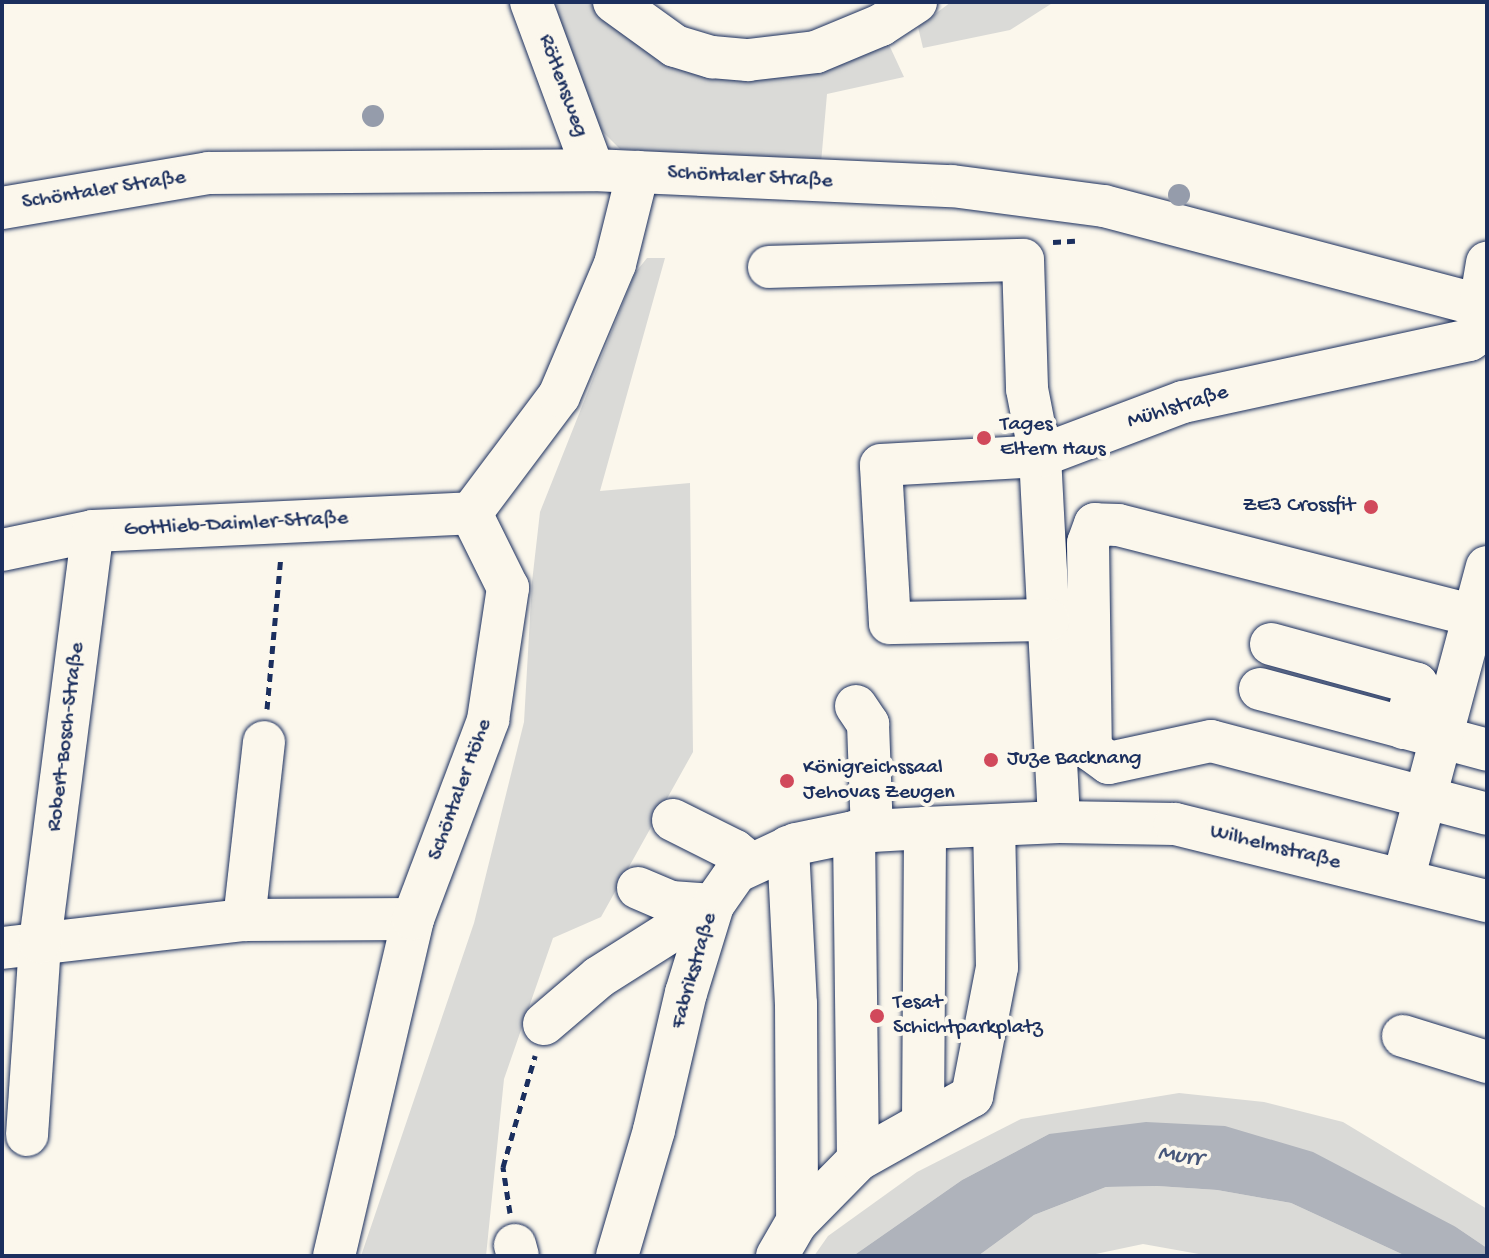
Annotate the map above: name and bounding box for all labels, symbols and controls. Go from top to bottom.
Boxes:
street label: Rötlensweg [531,31,593,141]
street label: Schöntaler Straße [667,160,833,196]
street label: Schöntaler Straße [20,165,188,217]
street label: Mühlstraße [1124,380,1232,436]
place label: Tages Eltern Haus [1000,412,1106,464]
marker: Tages Eltern Haus [975,429,993,447]
place label: ZE3 Crossfit [1243,494,1355,520]
marker: ZE3 Crossfit [1362,498,1380,516]
street label: Gottlieb-Daimler-Straße [123,506,349,544]
street label: Robert-Bosch-Straße [42,641,92,833]
street label: Schöntaler Höhe [423,716,499,864]
place label: Juze Backnang [1007,747,1142,773]
marker: Juze Backnang [982,751,1000,769]
place label: Königreichssaal Jehovas Zeugen [803,755,955,806]
marker: Königreichssaal Jehovas Zeugen [778,772,796,790]
street label: Wilhelmstraße [1207,819,1343,877]
street label: Fabrikstraße [666,910,724,1032]
place label: Tesat Schichtparkplatz [893,990,1043,1042]
marker: Tesat Schichtparkplatz [868,1007,886,1025]
water label: Murr [1156,1140,1204,1174]

